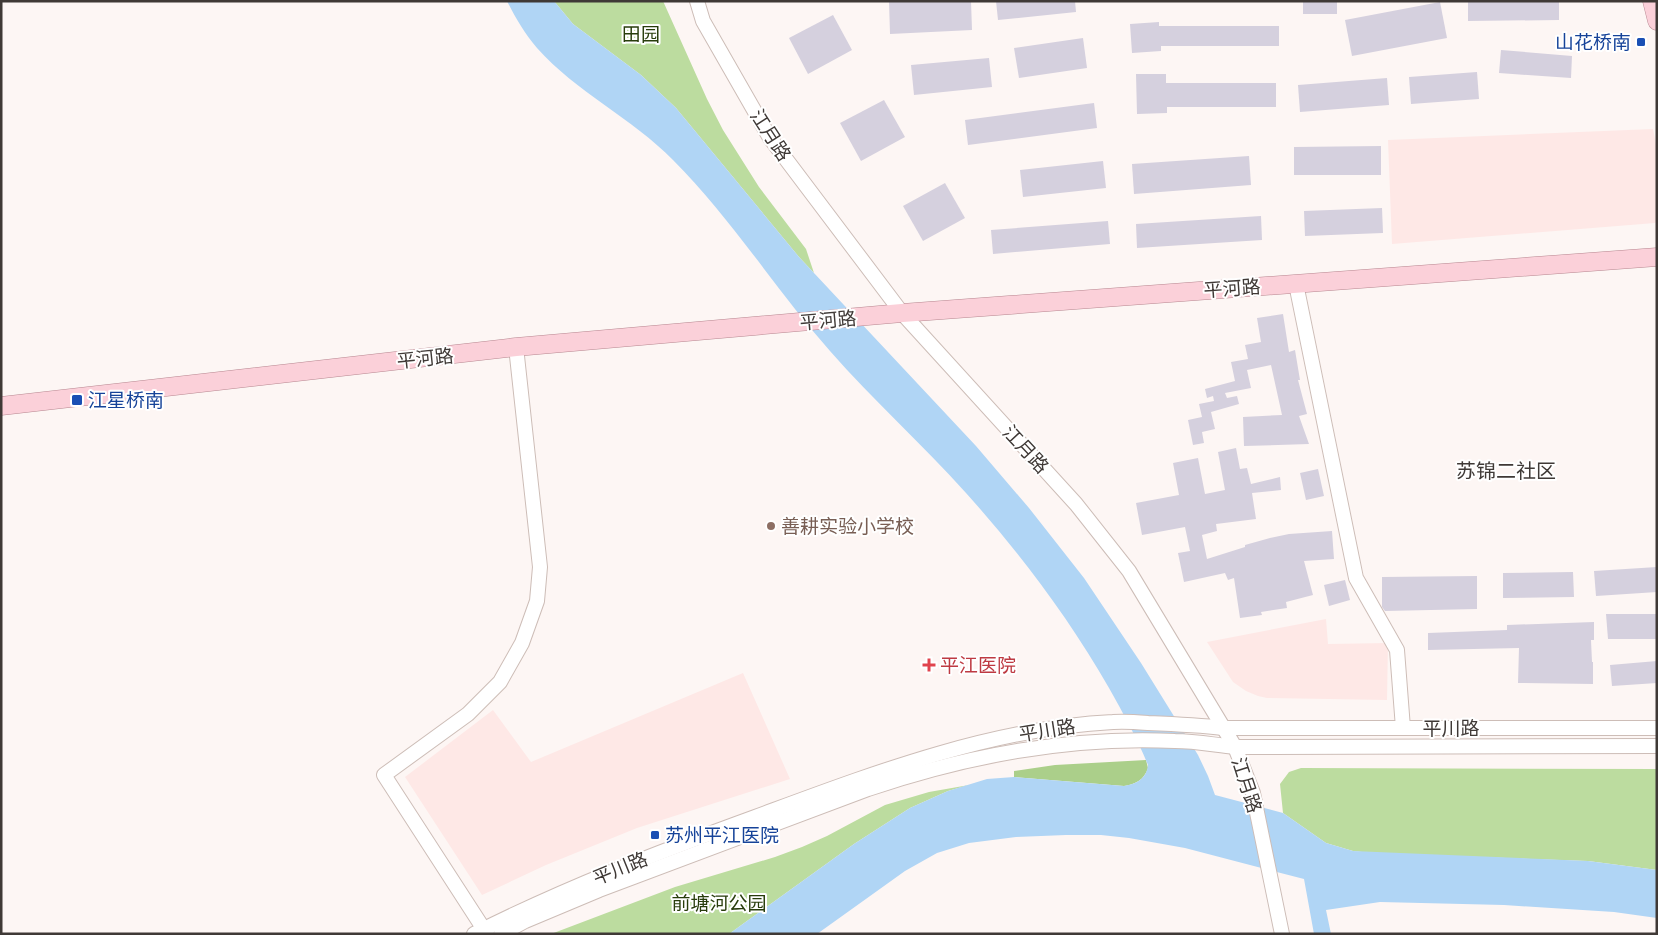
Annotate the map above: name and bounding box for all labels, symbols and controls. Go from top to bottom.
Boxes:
park label: 田园 [622,22,660,46]
place label: 山花桥南 [1555,30,1631,54]
marker: 山花桥南 [1635,36,1647,48]
street label: 江月路 [745,105,797,165]
street label: 平河路 [1203,274,1261,302]
street label: 平河路 [799,306,857,334]
street label: 平河路 [395,343,455,373]
place label: 江星桥南 [88,388,164,412]
marker: 江星桥南 [70,393,84,407]
street label: 江月路 [998,420,1054,478]
district label: 苏锦二社区 [1456,458,1556,483]
place label: 善耕实验小学校 [781,514,914,538]
marker: 善耕实验小学校 [765,520,777,532]
place label: 平江医院 [940,653,1016,677]
marker: 平江医院 [922,658,936,672]
street label: 平川路 [1017,714,1077,746]
street label: 平川路 [1422,716,1480,740]
street label: 江月路 [1227,754,1267,816]
place label: 苏州平江医院 [665,823,779,847]
marker: 苏州平江医院 [649,829,661,841]
street label: 平川路 [589,846,651,890]
park label: 前塘河公园 [671,891,767,915]

